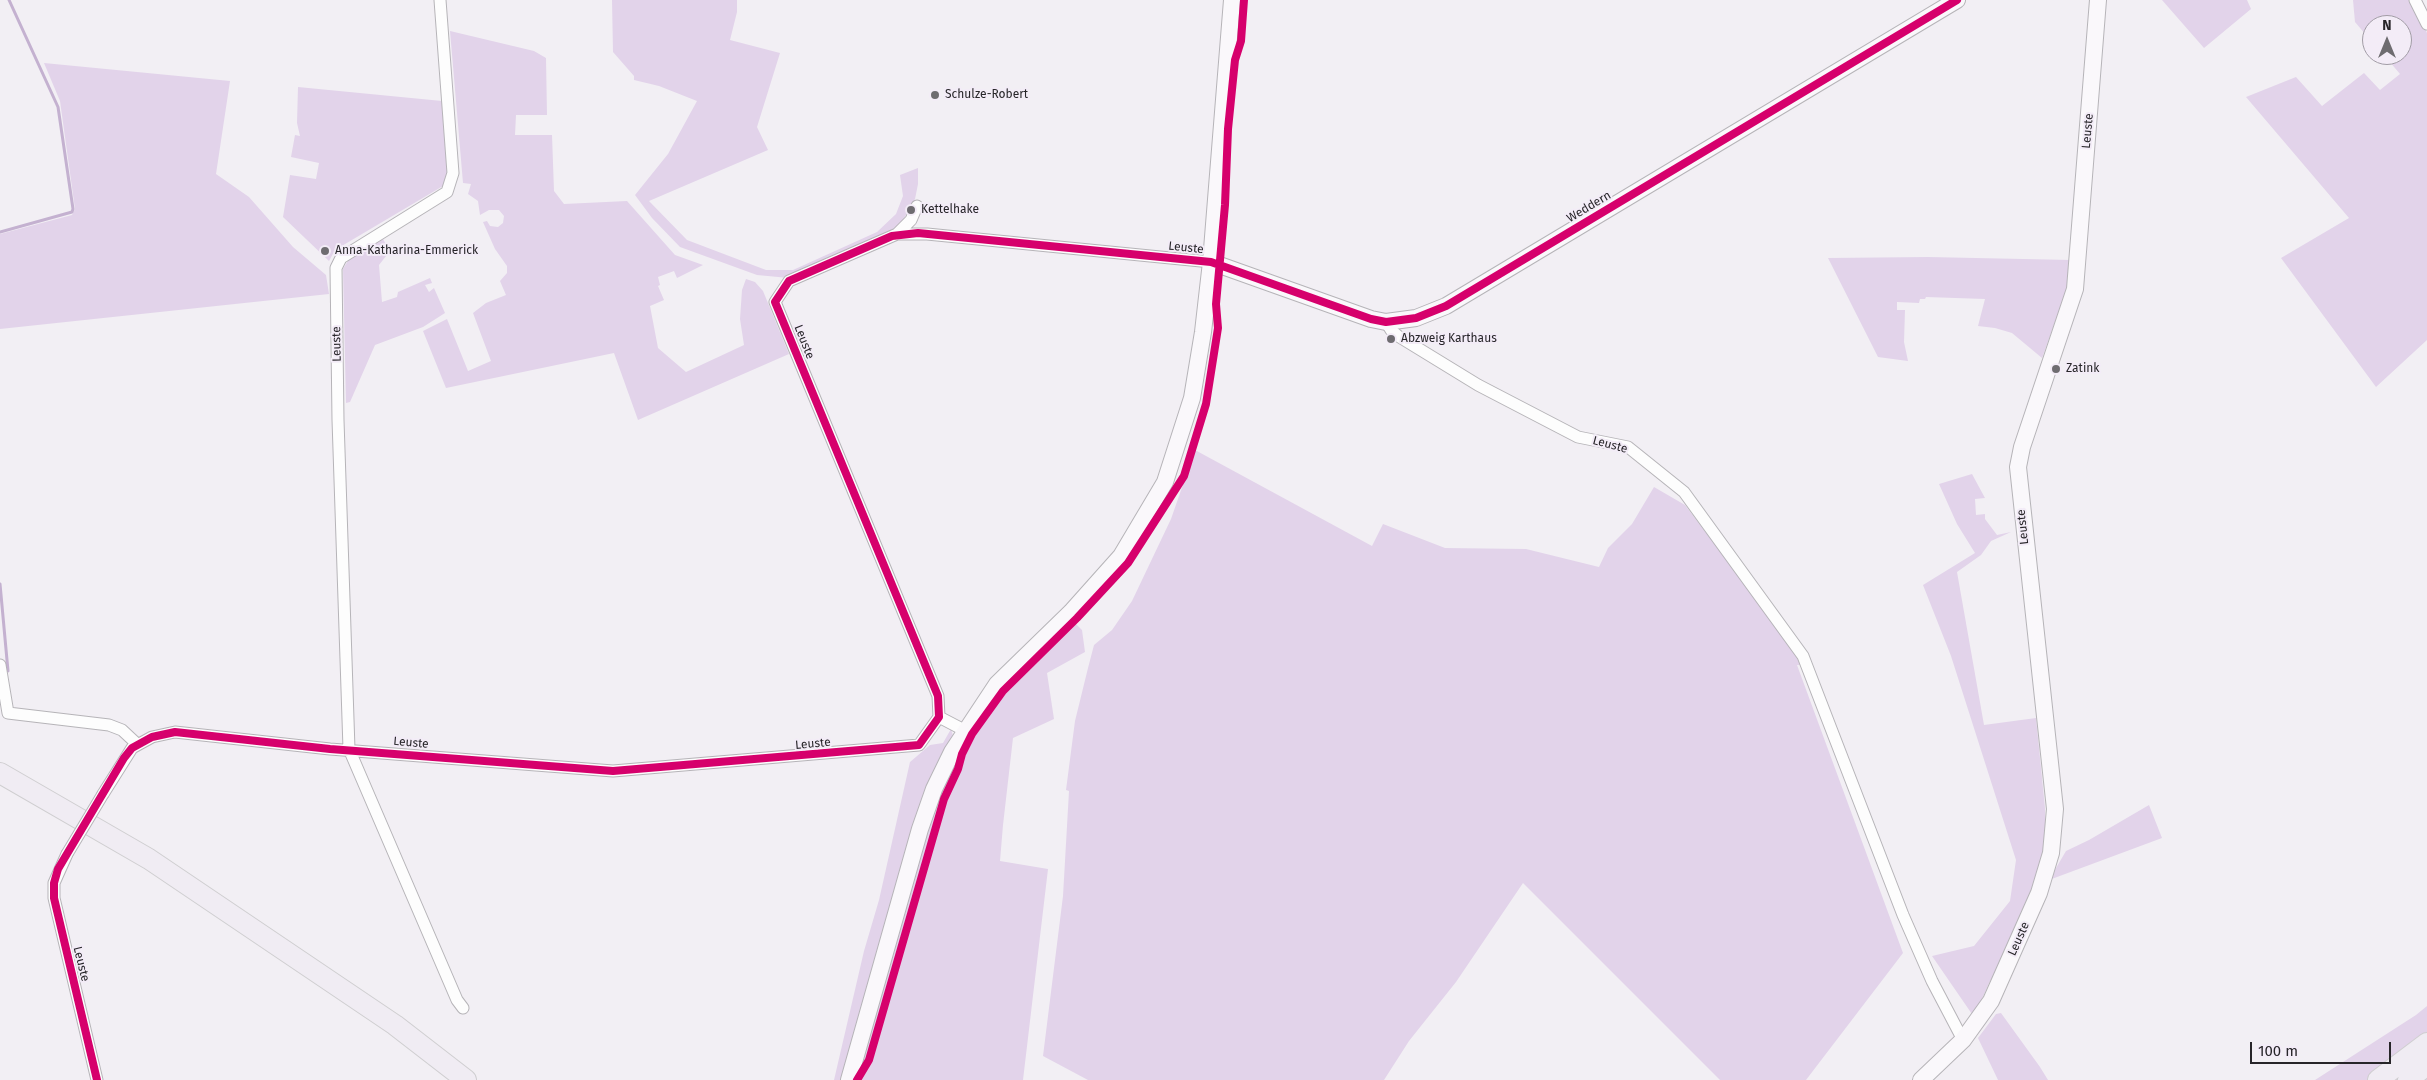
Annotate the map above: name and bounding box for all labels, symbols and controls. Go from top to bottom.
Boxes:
north arrow [2362,15,2412,65]
text: N [2382,17,2392,34]
place label: Schulze-Robert [945,88,1028,102]
marker: Schulze-Robert [929,89,941,101]
street label: Leuste [2079,113,2097,149]
street label: Weddern [1564,188,1614,226]
place label: Kettelhake [921,203,979,217]
marker: Kettelhake [905,204,917,216]
street label: Leuste [1168,239,1204,257]
place label: Anna-Katharina-Emmerick [335,244,478,258]
marker: Anna-Katharina-Emmerick [319,245,331,257]
street label: Leuste [791,323,817,361]
street label: Leuste [329,326,345,362]
place label: Abzweig Karthaus [1401,332,1497,346]
marker: Abzweig Karthaus [1385,333,1397,345]
place label: Zatink [2066,362,2100,376]
marker: Zatink [2050,363,2062,375]
street label: Leuste [1591,433,1629,457]
street label: Leuste [2014,509,2032,545]
street label: Leuste [393,734,429,752]
street label: Leuste [795,735,831,753]
street label: Leuste [2005,920,2033,958]
street label: Leuste [70,945,92,983]
scale bar [2252,1032,2393,1064]
text: 100 m [2258,1042,2298,1060]

